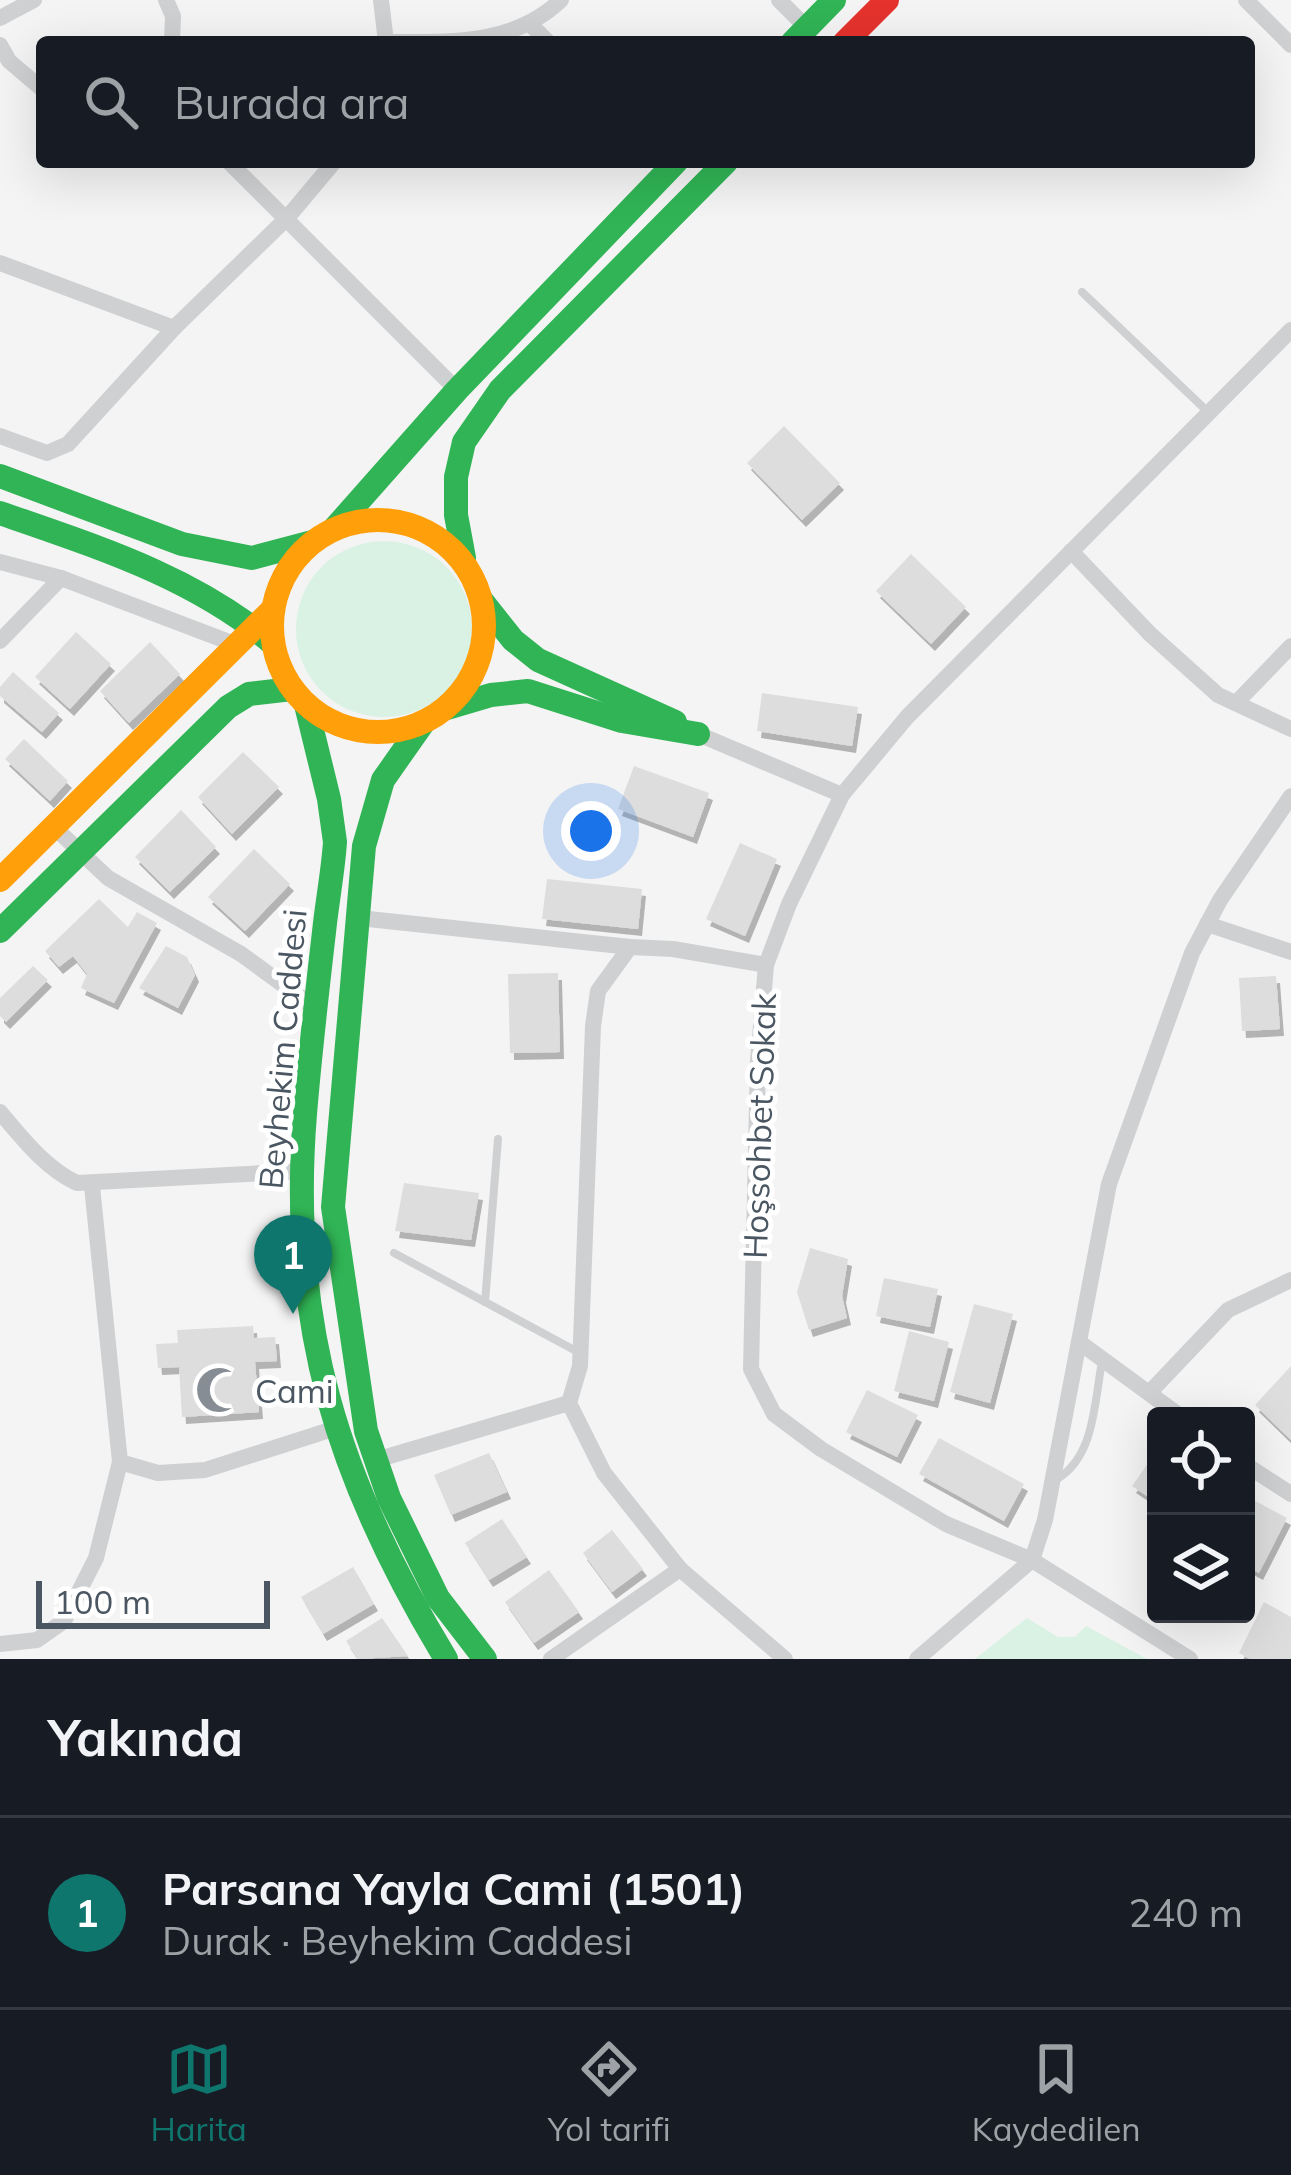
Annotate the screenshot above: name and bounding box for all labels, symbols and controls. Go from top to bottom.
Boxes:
search box [36,36,1255,168]
icon: search [78,69,144,135]
text: Burada ara [174,74,410,130]
your location [561,801,621,861]
street label: Beyhekim Caddesi [249,907,315,1191]
street label: Hoşsohbet Sokak [734,991,784,1260]
pin: 1 [254,1215,332,1314]
mosque icon: Cami [194,1365,244,1415]
place label: Cami [255,1370,334,1411]
map controls [1147,1407,1255,1623]
button: locate [1147,1407,1255,1515]
button: layers [1147,1515,1255,1623]
scale bar [36,1575,270,1628]
text: 100 m [54,1581,151,1622]
text: Yakında [48,1705,243,1769]
text: Parsana Yayla Cami (1501) [162,1860,745,1916]
text: 1 [75,1888,99,1937]
text: 240 m [1128,1888,1243,1937]
text: Durak · Beyhekim Caddesi [162,1916,633,1965]
tab: Harita [151,2036,247,2149]
tab: Yol tarifi [548,2036,671,2149]
tab: Kaydedilen [972,2036,1140,2149]

